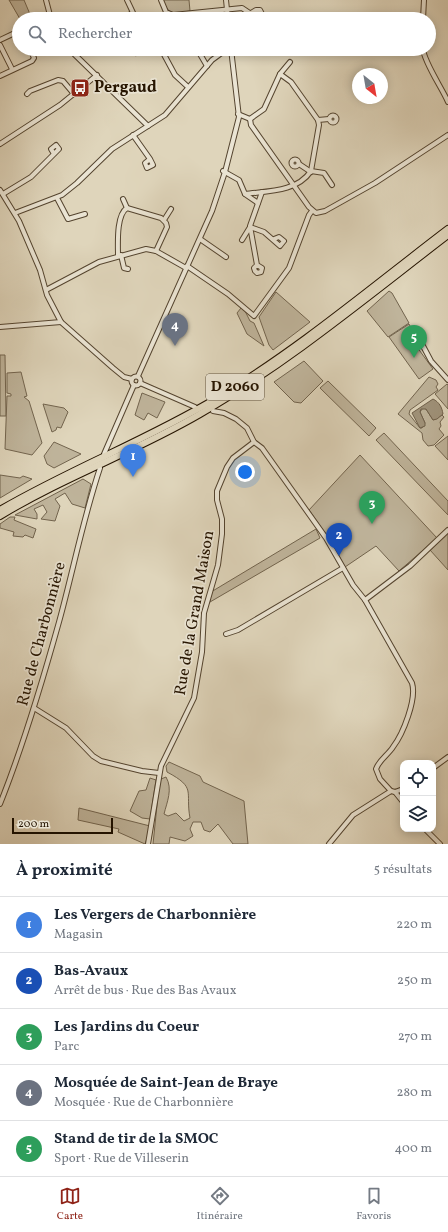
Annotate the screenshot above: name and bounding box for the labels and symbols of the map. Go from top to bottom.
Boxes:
north arrow [352,68,388,104]
bus stop icon: Pergaud [69,77,91,99]
place label: Pergaud [94,77,157,99]
pin: 4 [162,313,188,346]
pin: 5 [401,325,427,358]
road number: D 2060 [206,374,264,400]
pin: 1 [120,444,146,477]
your location [235,462,255,482]
pin: 3 [359,491,385,524]
pin: 2 [326,523,352,556]
street label: Rue de la Grand Maison [170,529,220,697]
street label: Rue de Charbonnière [12,560,72,708]
scale bar [12,816,113,835]

